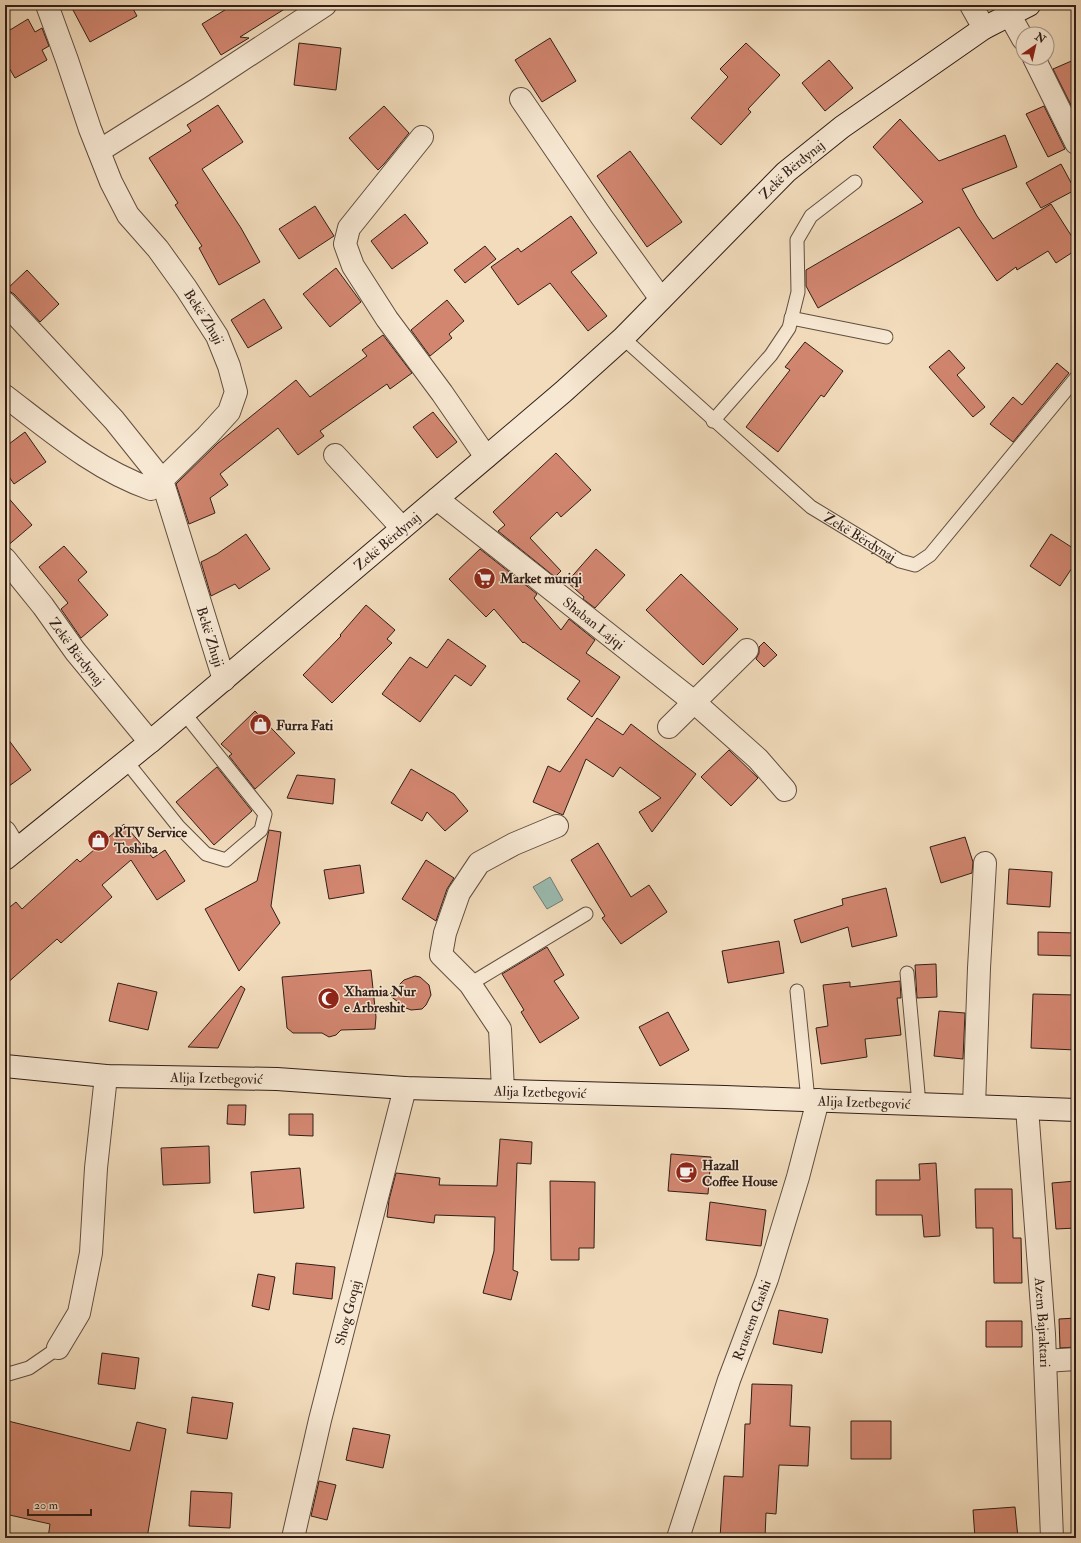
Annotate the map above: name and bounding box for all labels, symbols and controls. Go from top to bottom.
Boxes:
north arrow [1015,26,1055,66]
text: N [1032,29,1049,47]
street label: Zekë Bërdynaj [756,137,828,203]
street label: Bekë Zhuji [180,286,228,347]
street label: Zekë Bërdynaj [351,509,424,574]
street label: Zekë Bërdynaj [821,509,899,565]
supermarket icon: Market muriqi [471,565,497,591]
place label: Market muriqi [499,570,582,588]
street label: Shaban Lajqi [559,594,628,653]
street label: Bekë Zhuji [193,605,228,670]
street label: Zekë Bërdynaj [45,614,108,689]
shop icon: Furra Fati [247,712,273,738]
place label: Furra Fati [276,717,334,734]
place label: RTV Service Toshiba [113,824,187,857]
shop icon: RTV Service Toshiba [86,827,112,853]
place label: Xhamia Nur e Arbreshit [344,983,417,1016]
mosque icon: Xhamia Nur e Arbreshit [316,986,342,1012]
street label: Alija Izetbegović [169,1069,263,1088]
street label: Alija Izetbegović [493,1082,587,1102]
street label: Alija Izetbegović [816,1092,911,1113]
place label: Hazall Coffee House [702,1157,778,1190]
cafe icon: Hazall Coffee House [673,1160,699,1186]
street label: Azem Bajraktari [1031,1276,1053,1368]
street label: Rrustem Gashi [729,1277,775,1363]
street label: Shog Goqaj [332,1278,364,1347]
scale bar [28,1491,91,1517]
text: 20 m [34,1498,59,1513]

